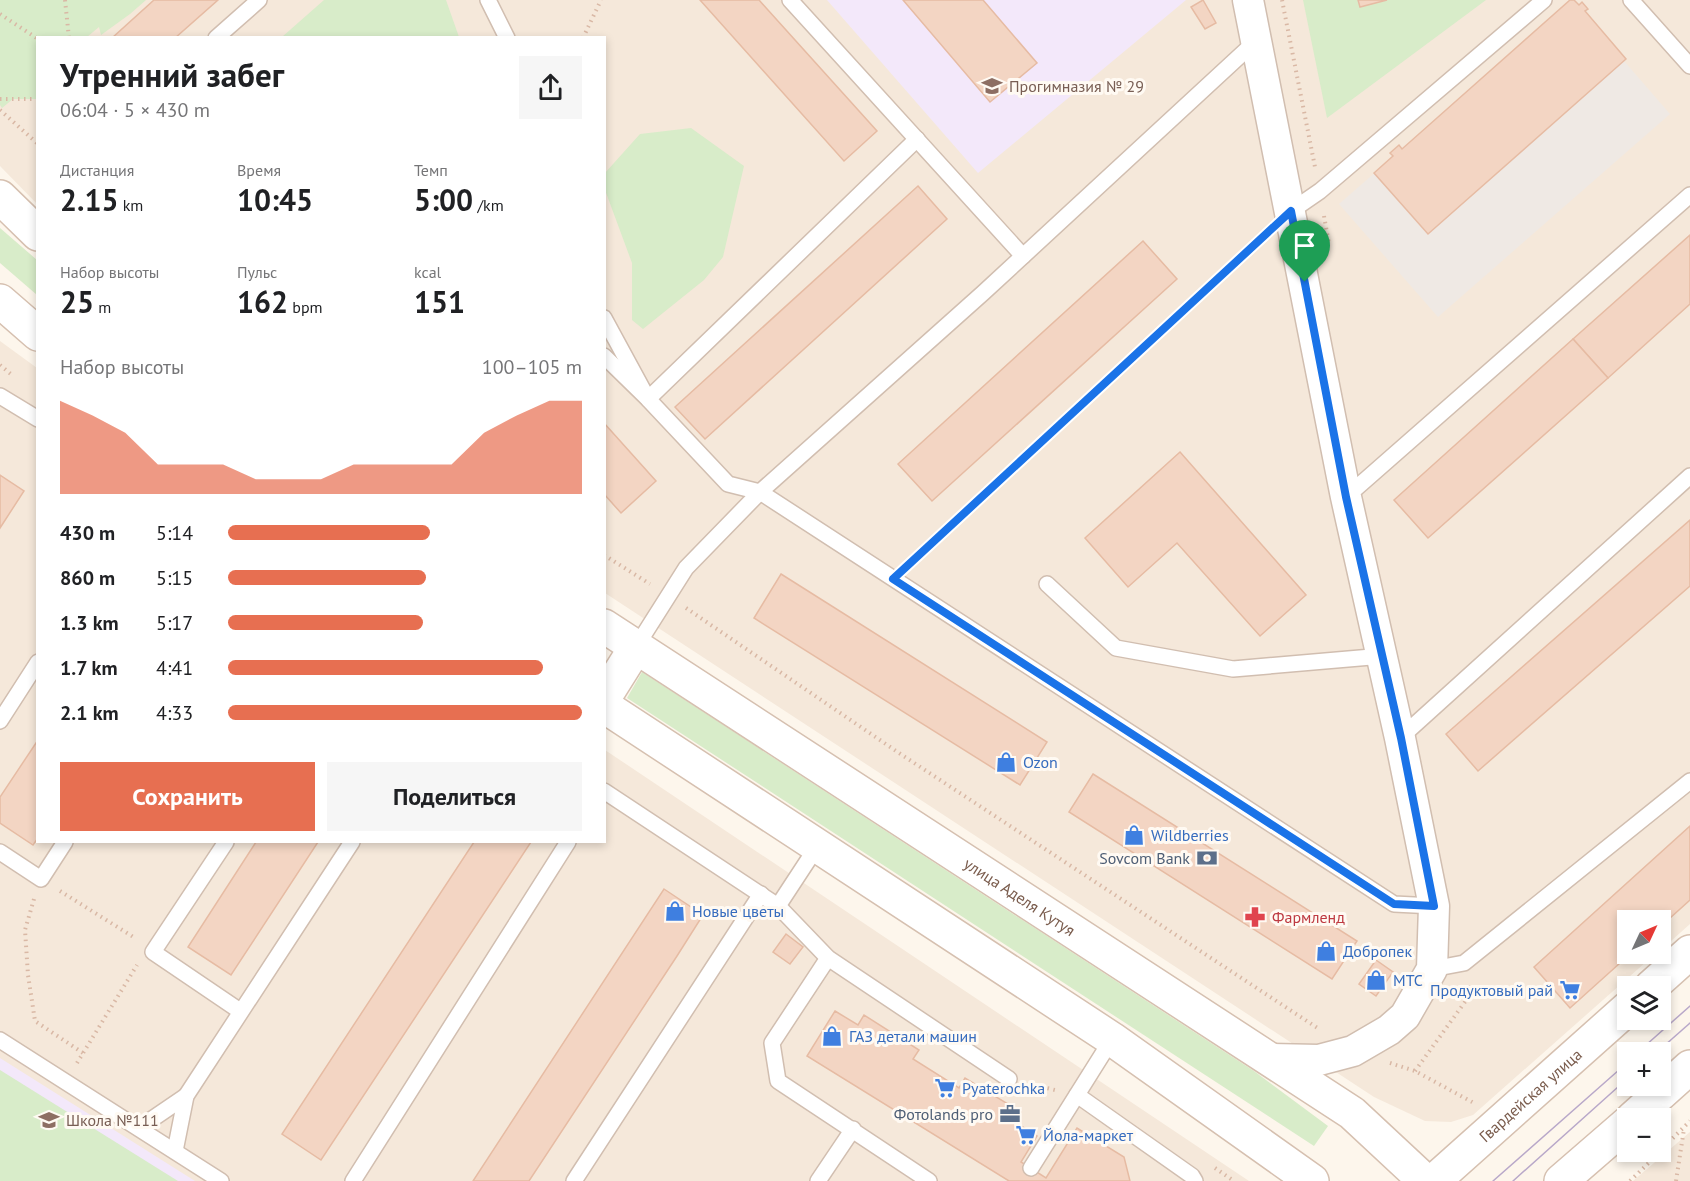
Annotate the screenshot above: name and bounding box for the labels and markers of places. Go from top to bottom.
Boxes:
school or university icon: Прогимназия № 29 [980,74,1004,98]
place label: Прогимназия № 29 [1009,76,1144,96]
pin [1279,220,1330,282]
shop icon: Ozon [994,750,1018,774]
place label: Ozon [1023,752,1058,772]
shop icon: Wildberries [1122,823,1146,847]
place label: Wildberries [1151,825,1229,845]
bank icon: Sovcom Bank [1195,846,1219,870]
place label: Sovcom Bank [1099,848,1190,868]
shop icon: Новые цветы [663,899,687,923]
place label: Новые цветы [692,901,784,921]
pharmacy icon: Фармленд [1243,905,1267,929]
place label: Фармленд [1272,907,1345,927]
shop icon: Добропек [1314,939,1338,963]
place label: Добропек [1343,941,1412,961]
shop icon: МТС [1364,968,1388,992]
place label: МТС [1393,970,1423,990]
supermarket icon: Продуктовый рай [1558,978,1582,1002]
place label: Продуктовый рай [1430,980,1553,1000]
shop icon: ГАЗ детали машин [820,1024,844,1048]
place label: ГАЗ детали машин [849,1026,977,1046]
supermarket icon: Pyaterochka [933,1076,957,1100]
place label: Pyaterochka [962,1078,1045,1098]
office icon: Фотоlands pro [998,1102,1022,1126]
place label: Фотоlands pro [894,1104,993,1124]
school or university icon: Школа №111 [37,1108,61,1132]
place label: Школа №111 [66,1110,159,1130]
supermarket icon: Йола-маркет [1014,1123,1038,1147]
place label: Йола-маркет [1043,1125,1134,1145]

